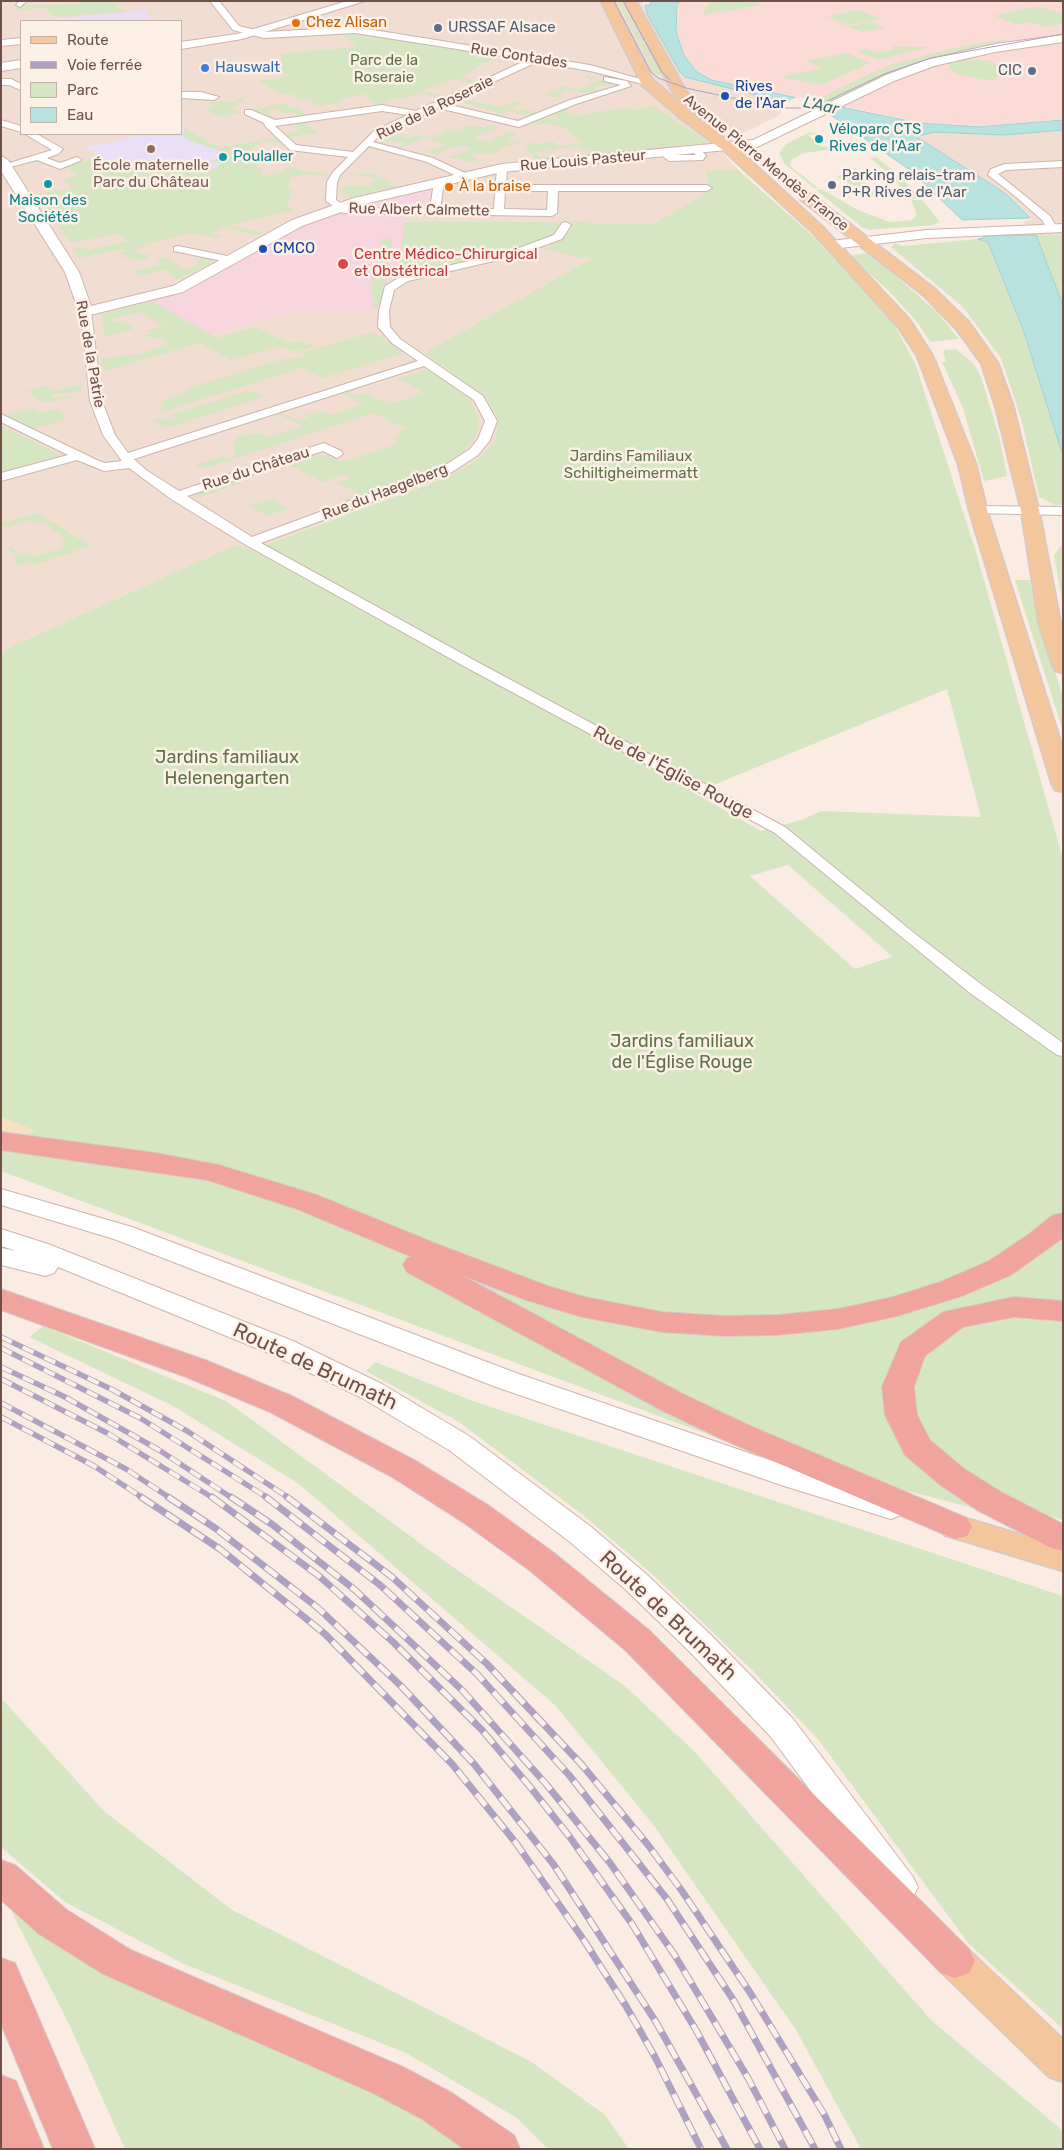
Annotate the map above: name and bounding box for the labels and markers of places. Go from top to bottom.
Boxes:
place label: Chez Alisan [306,14,387,32]
marker: Chez Alisan [290,17,302,29]
place label: URSSAF Alsace [448,19,556,37]
marker: URSSAF Alsace [432,22,444,34]
place label: Hauswalt [215,59,280,77]
marker: Hauswalt [199,62,211,74]
place label: CIC [998,62,1022,80]
marker: CIC [1026,65,1038,77]
place label: Rives de l'Aar [735,78,786,113]
marker: Rives de l'Aar [719,90,731,102]
place label: Véloparc CTS Rives de l'Aar [829,121,921,156]
marker: Véloparc CTS Rives de l'Aar [813,133,825,145]
marker: École maternelle Parc du Château [145,143,157,155]
place label: Poulaller [233,148,293,166]
marker: Poulaller [217,151,229,163]
place label: École maternelle Parc du Château [93,157,209,192]
place label: Parking relais-tram P+R Rives de l'Aar [842,167,976,202]
marker: Maison des Sociétés [42,178,54,190]
place label: À la braise [459,178,531,196]
marker: Parking relais-tram P+R Rives de l'Aar [826,179,838,191]
marker: À la braise [443,181,455,193]
place label: Maison des Sociétés [9,192,87,227]
place label: CMCO [273,240,315,258]
marker: CMCO [257,243,269,255]
place label: Centre Médico-Chirurgical et Obstétrical [354,246,538,281]
marker: Centre Médico-Chirurgical et Obstétrical [336,257,350,271]

